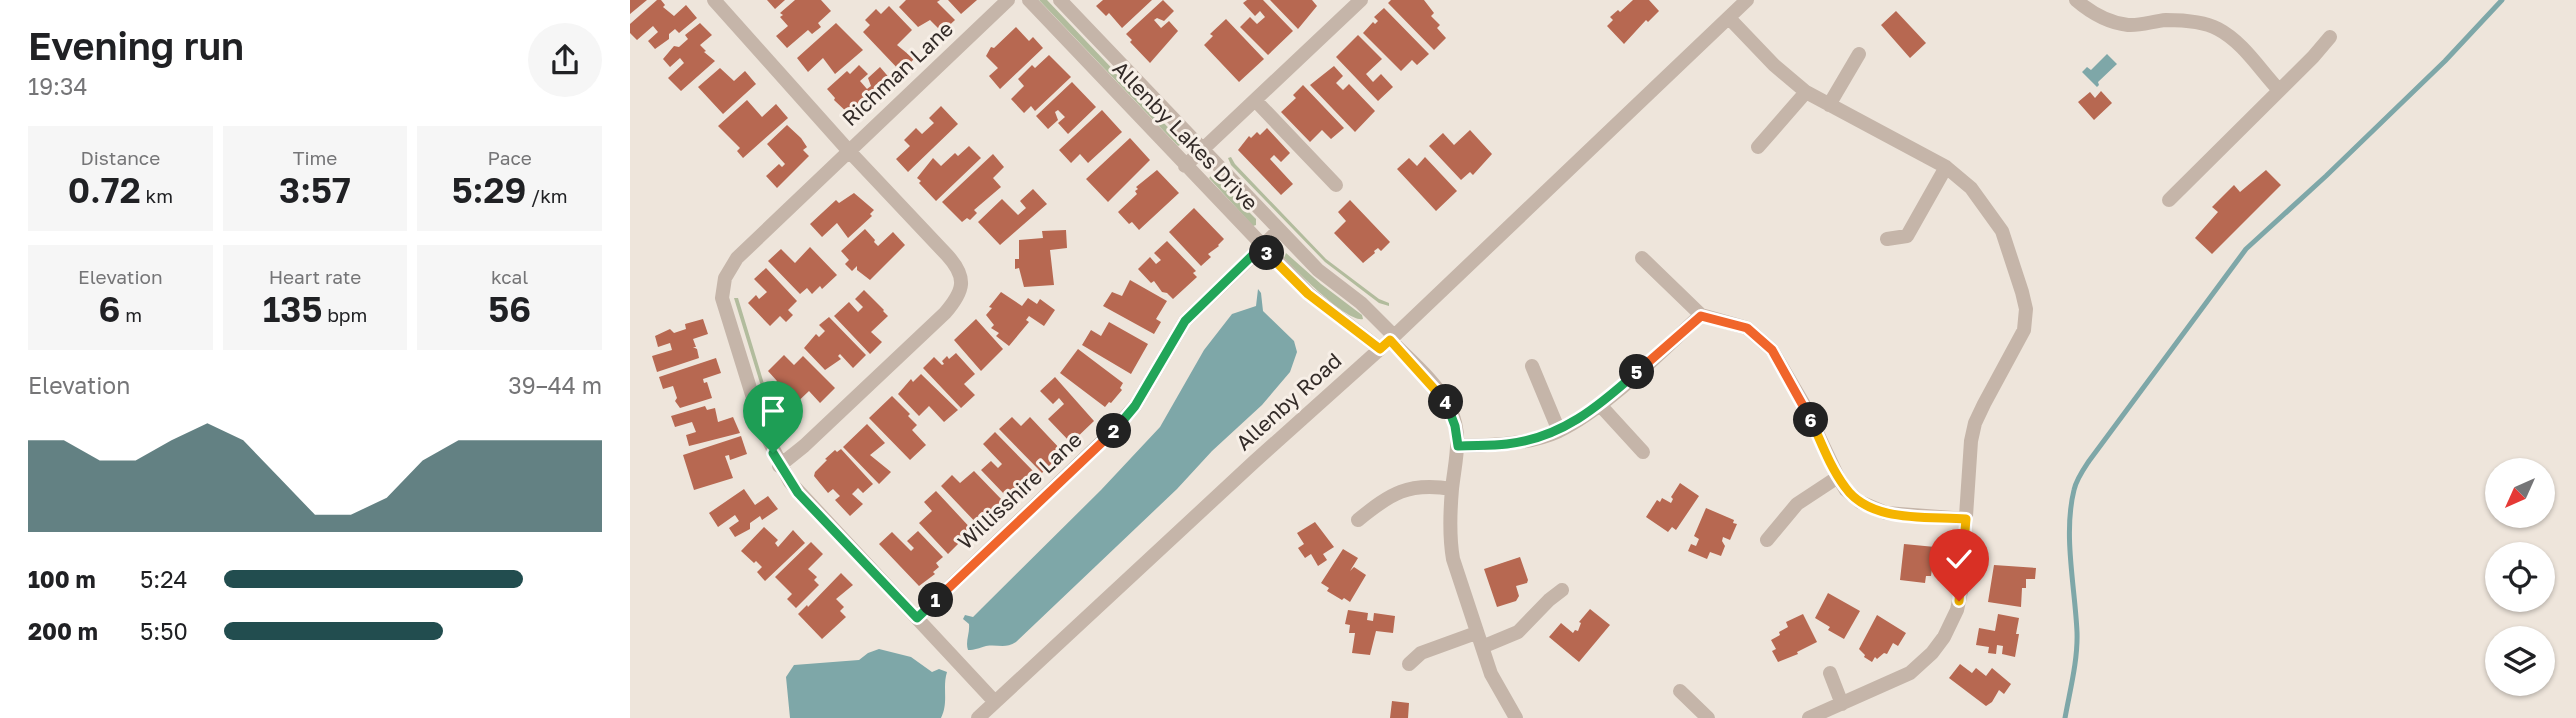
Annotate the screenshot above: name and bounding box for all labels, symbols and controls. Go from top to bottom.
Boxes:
street label: Richman Lane [837,15,958,131]
text: Evening run [28,23,244,68]
button: share [528,23,602,97]
street label: Allenby Lakes Drive [1108,55,1264,215]
text: 19:34 [28,72,87,100]
text: Distance [80,146,160,169]
text: Time [293,146,337,169]
text: Pace [487,146,532,169]
text: 0.72 [68,169,141,211]
text: 3:57 [279,169,351,211]
text: 5:29 [452,169,526,211]
text: km [141,184,173,207]
text: /km [526,184,568,207]
pin: 3 [1250,236,1284,270]
text: 3 [1261,241,1272,264]
text: Elevation [78,265,163,288]
text: Heart rate [269,265,361,288]
text: kcal [491,265,528,288]
text: 6 [99,288,120,330]
text: 135 [263,288,322,330]
text: 56 [488,288,531,330]
text: m [120,303,142,326]
text: bpm [322,303,367,326]
street label: Allenby Road [1230,347,1346,455]
pin: 5 [1620,354,1654,390]
text: 5 [1631,360,1642,383]
text: Elevation [28,371,130,399]
text: 39–44 m [508,371,602,399]
pin [743,381,803,453]
pin: 4 [1428,384,1464,420]
text: 4 [1440,390,1451,413]
icon: arrive [754,392,792,430]
pin: 6 [1794,402,1828,438]
text: 6 [1804,408,1817,431]
pin: 2 [1096,414,1132,448]
text: 2 [1108,419,1119,442]
street label: Willisshire Lane [952,426,1087,554]
north arrow [2485,458,2555,528]
map controls [2485,458,2555,696]
pin [1929,529,1989,601]
icon: check [1940,540,1978,578]
button: locate [2485,542,2555,612]
text: 100 m [28,565,96,593]
text: 5:24 [140,565,188,593]
pin: 1 [918,582,954,618]
text: 1 [931,588,940,611]
text: 200 m [28,617,98,645]
text: 5:50 [140,617,188,645]
button: layers [2485,626,2555,696]

